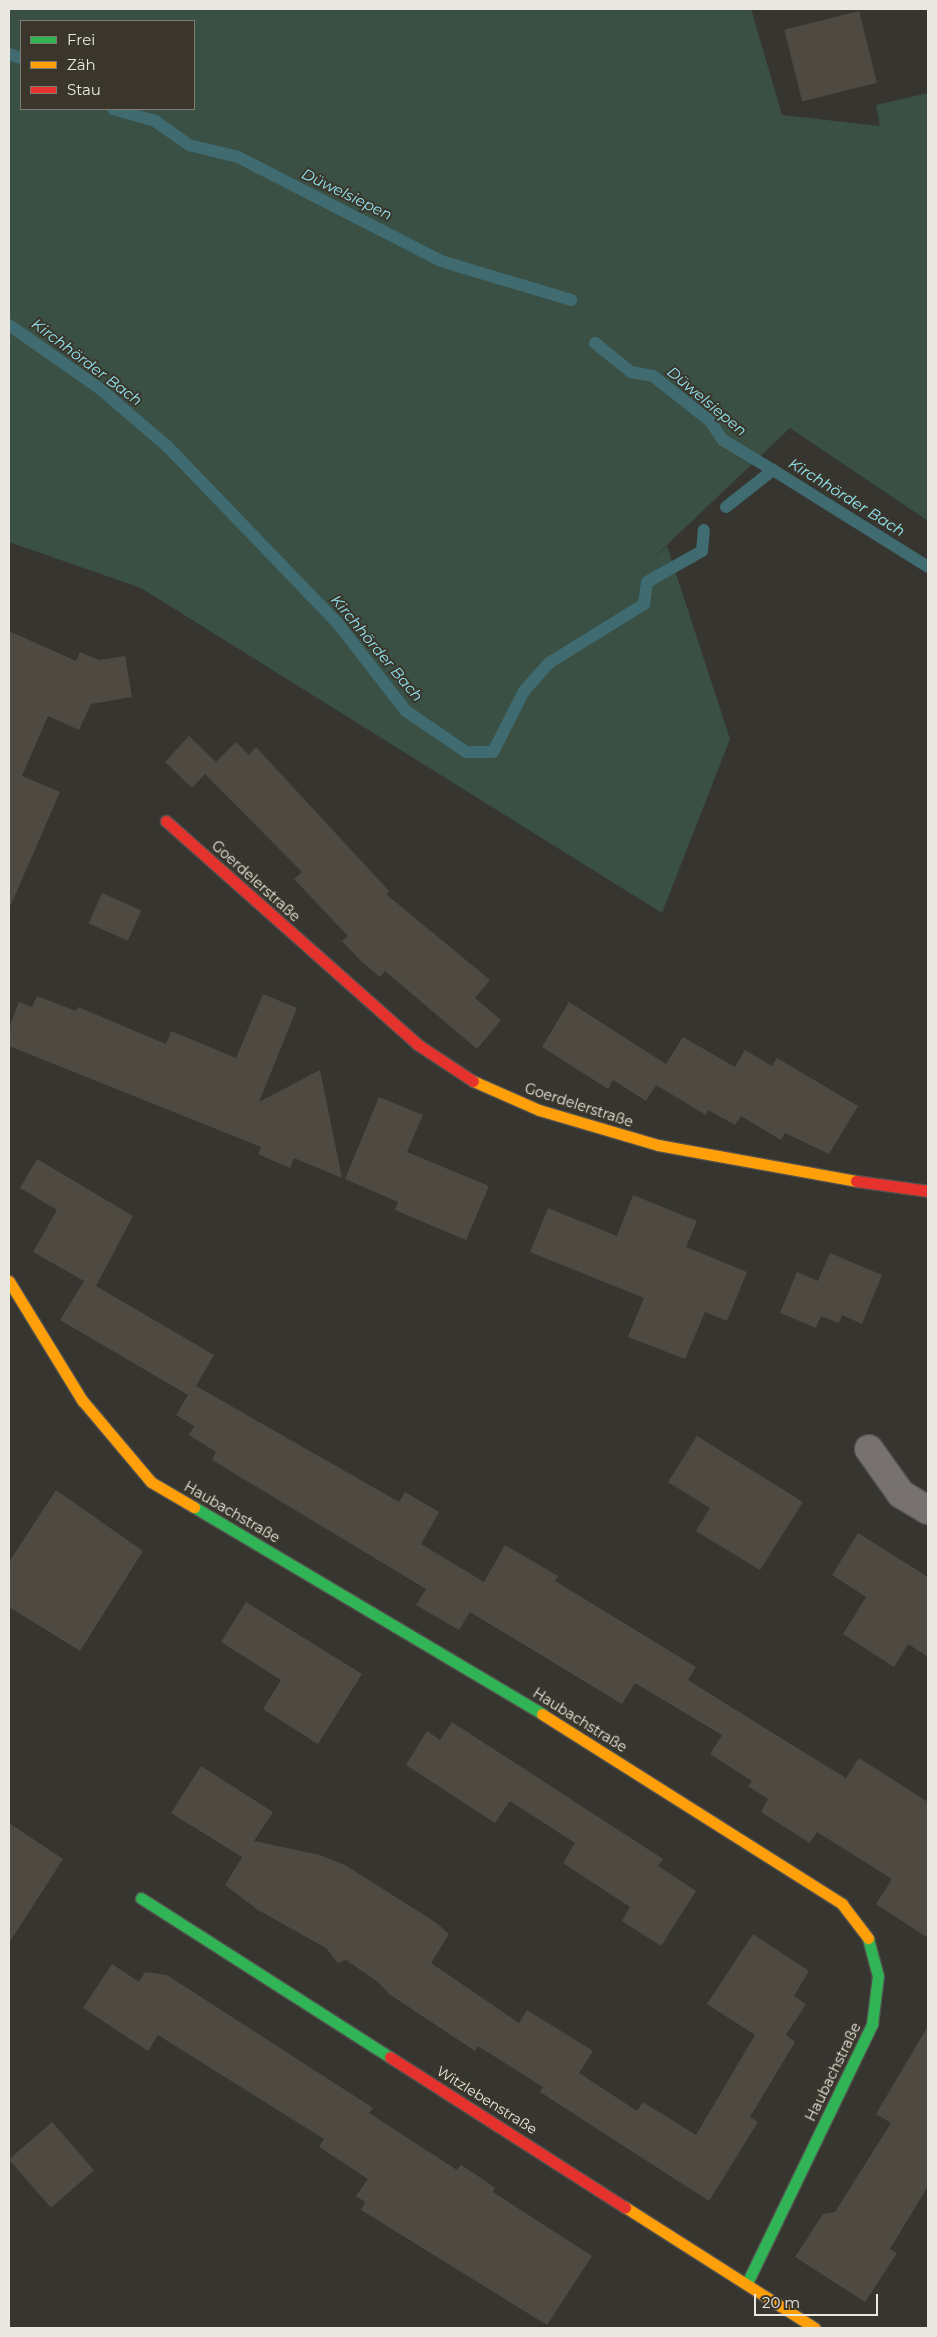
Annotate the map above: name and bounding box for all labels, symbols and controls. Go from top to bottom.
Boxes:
legend [20,20,195,110]
text: Frei [67,30,95,49]
text: Zäh [67,55,96,74]
text: Stau [67,80,101,99]
water label: Düwelsiepen [299,164,395,224]
water label: Kirchhörder Bach [28,315,146,409]
water label: Düwelsiepen [664,363,750,439]
water label: Kirchhörder Bach [786,454,908,540]
water label: Kirchhörder Bach [327,591,427,705]
street label: Goerdelerstraße [208,837,304,925]
street label: Goerdelerstraße [523,1080,635,1130]
street label: Haubachstraße [181,1478,283,1546]
street label: Haubachstraße [530,1684,630,1756]
street label: Haubachstraße [802,2020,864,2124]
street label: Witzlebenstraße [434,2062,540,2138]
scale bar [757,2284,881,2316]
text: 20 m [762,2293,800,2312]

